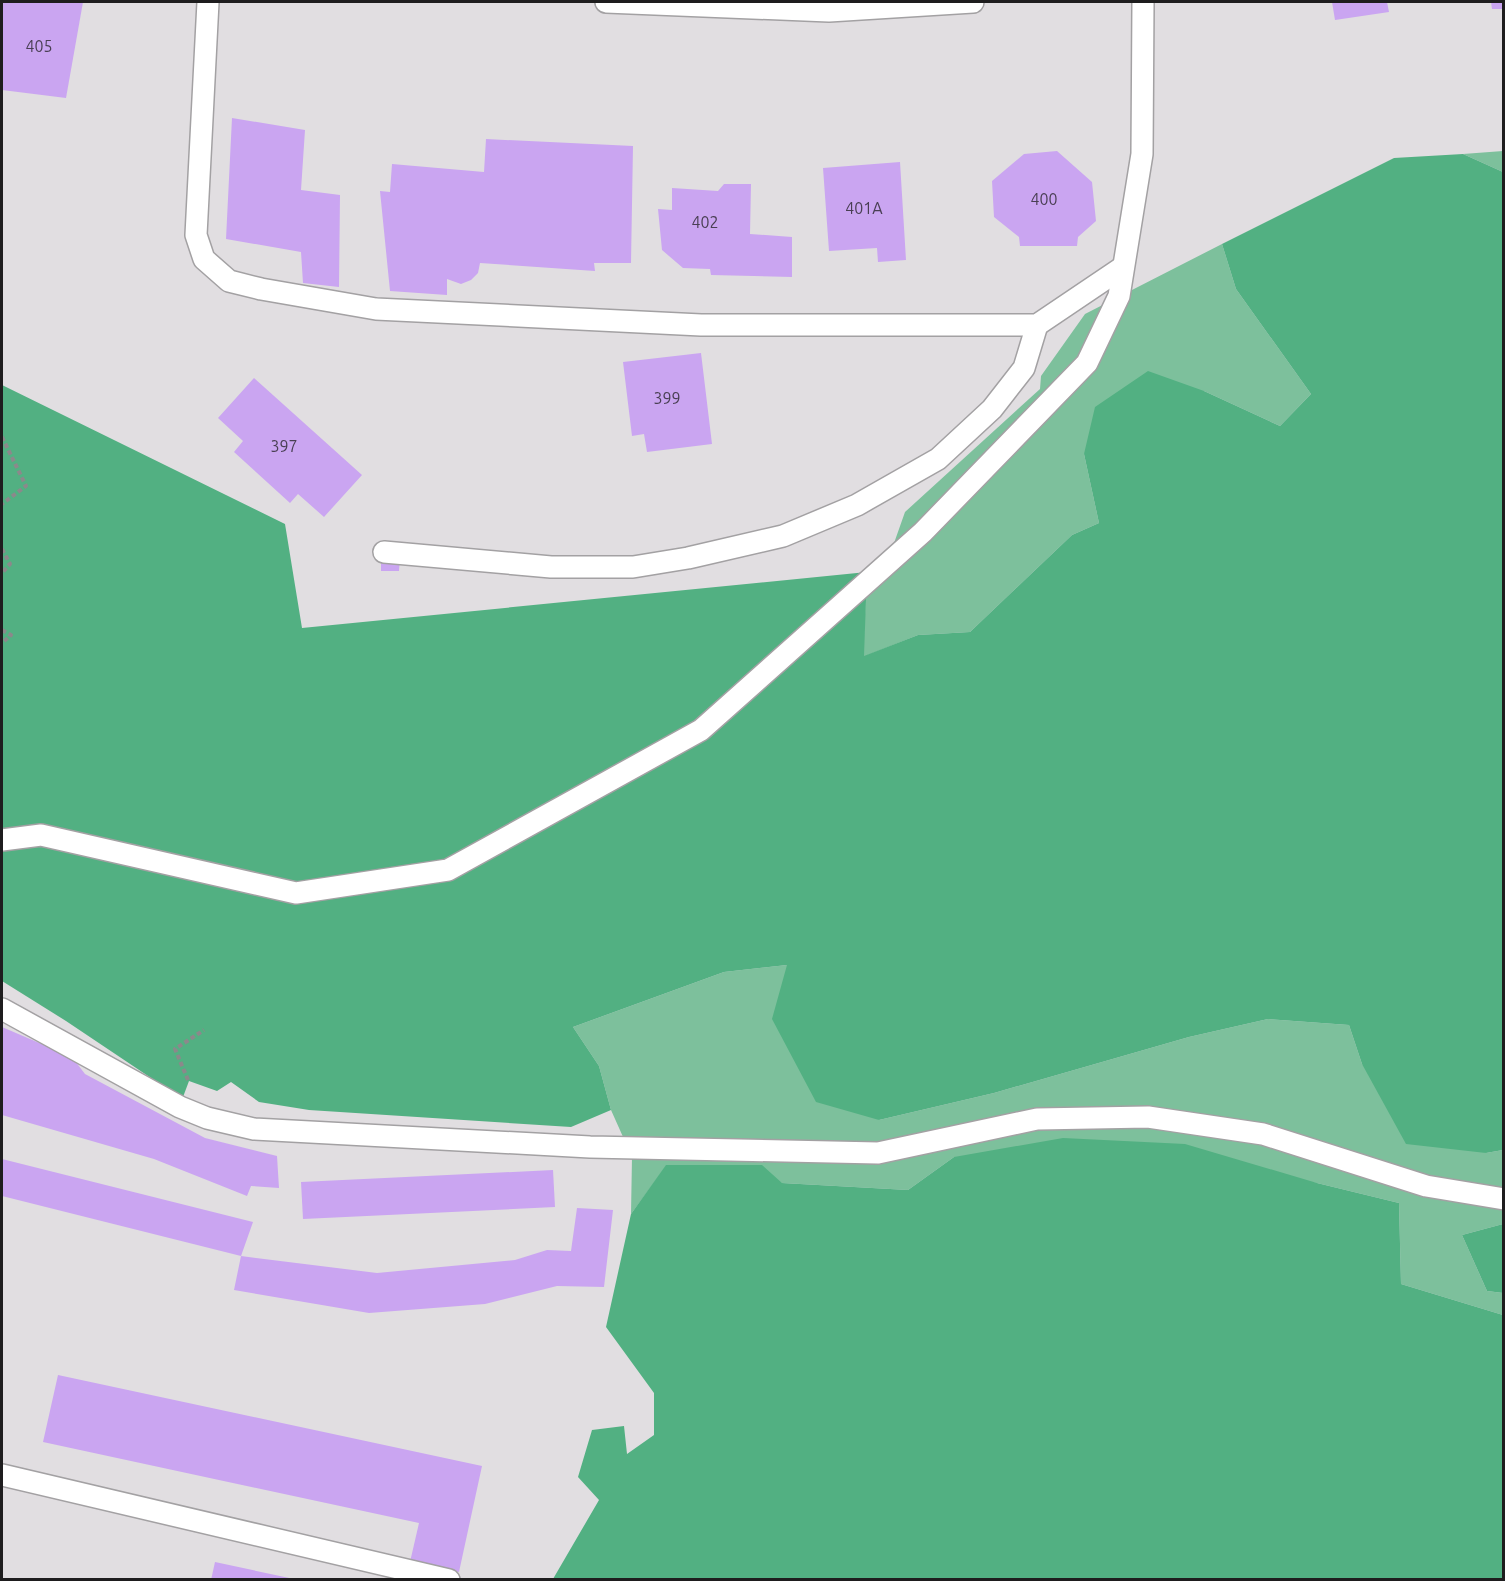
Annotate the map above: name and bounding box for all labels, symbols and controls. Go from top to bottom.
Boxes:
house number: 405 [25,37,53,55]
house number: 400 [1030,190,1058,208]
house number: 401А [845,199,883,217]
house number: 402 [691,213,719,231]
house number: 399 [653,389,681,407]
house number: 397 [270,437,298,455]

